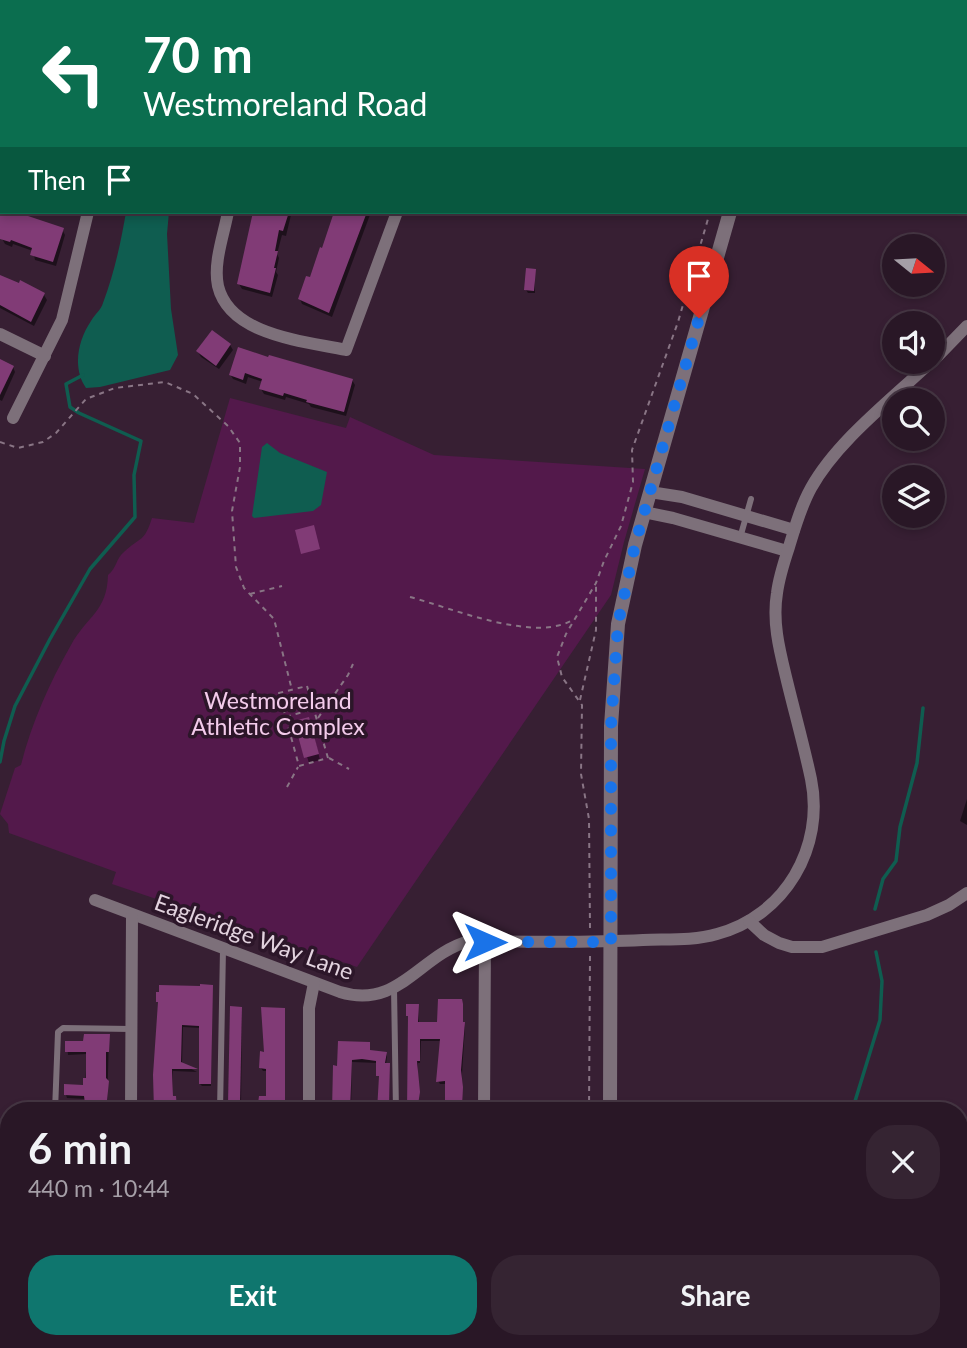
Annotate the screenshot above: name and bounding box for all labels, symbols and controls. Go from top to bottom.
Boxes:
text: 70 m [143,25,253,83]
icon: left [28,28,119,119]
text: Westmoreland Road [143,84,427,123]
icon: arrive [100,161,138,199]
text: Then [28,164,86,196]
north arrow [882,234,945,298]
map controls [882,234,945,528]
pin [669,246,729,318]
icon: arrive [680,257,718,295]
button: sound [882,311,945,374]
button: search [882,388,945,451]
button: layers [882,465,945,528]
park label: Westmoreland Athletic Complex [191,686,365,740]
street label: Eagleridge Way Lane [151,887,358,985]
position arrow [448,905,522,979]
text: 6 min [28,1123,132,1173]
button: close [866,1125,940,1199]
text: 440 m · 10:44 [28,1174,170,1202]
button: Exit [28,1255,477,1335]
button: Share [491,1255,940,1335]

